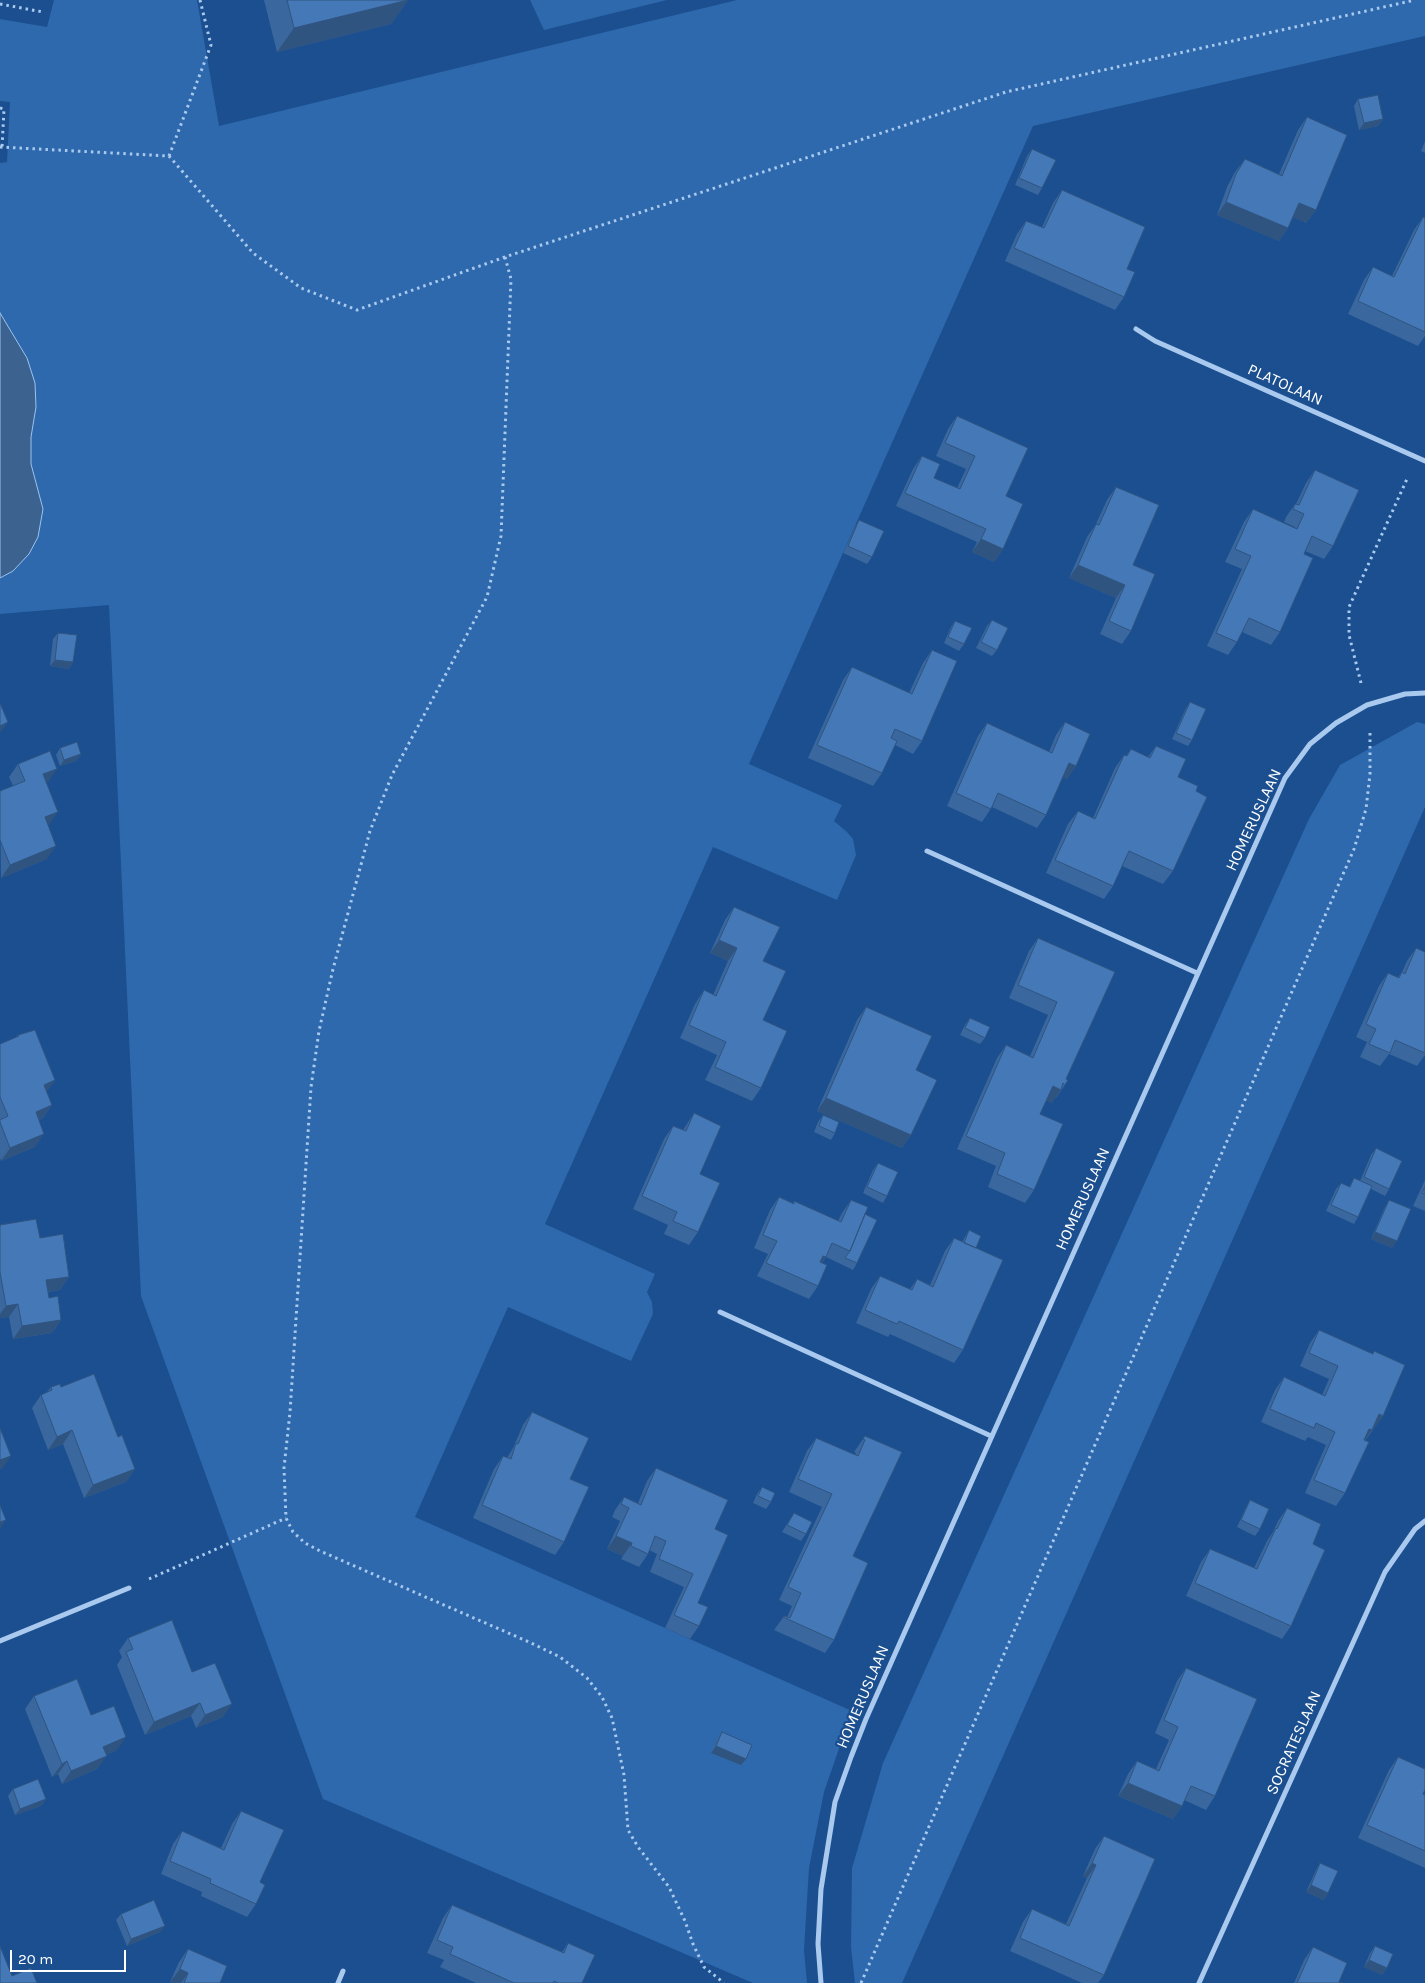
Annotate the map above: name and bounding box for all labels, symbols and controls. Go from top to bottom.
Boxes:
street label: PLATOLAAN [1245,360,1325,410]
street label: HOMERUSLAAN [1222,766,1286,874]
street label: HOMERUSLAAN [1052,1145,1114,1253]
street label: HOMERUSLAAN [833,1642,893,1752]
street label: SOCRATESLAAN [1263,1688,1325,1798]
scale bar [12,1940,129,1972]
text: 20 m [18,1950,53,1968]

